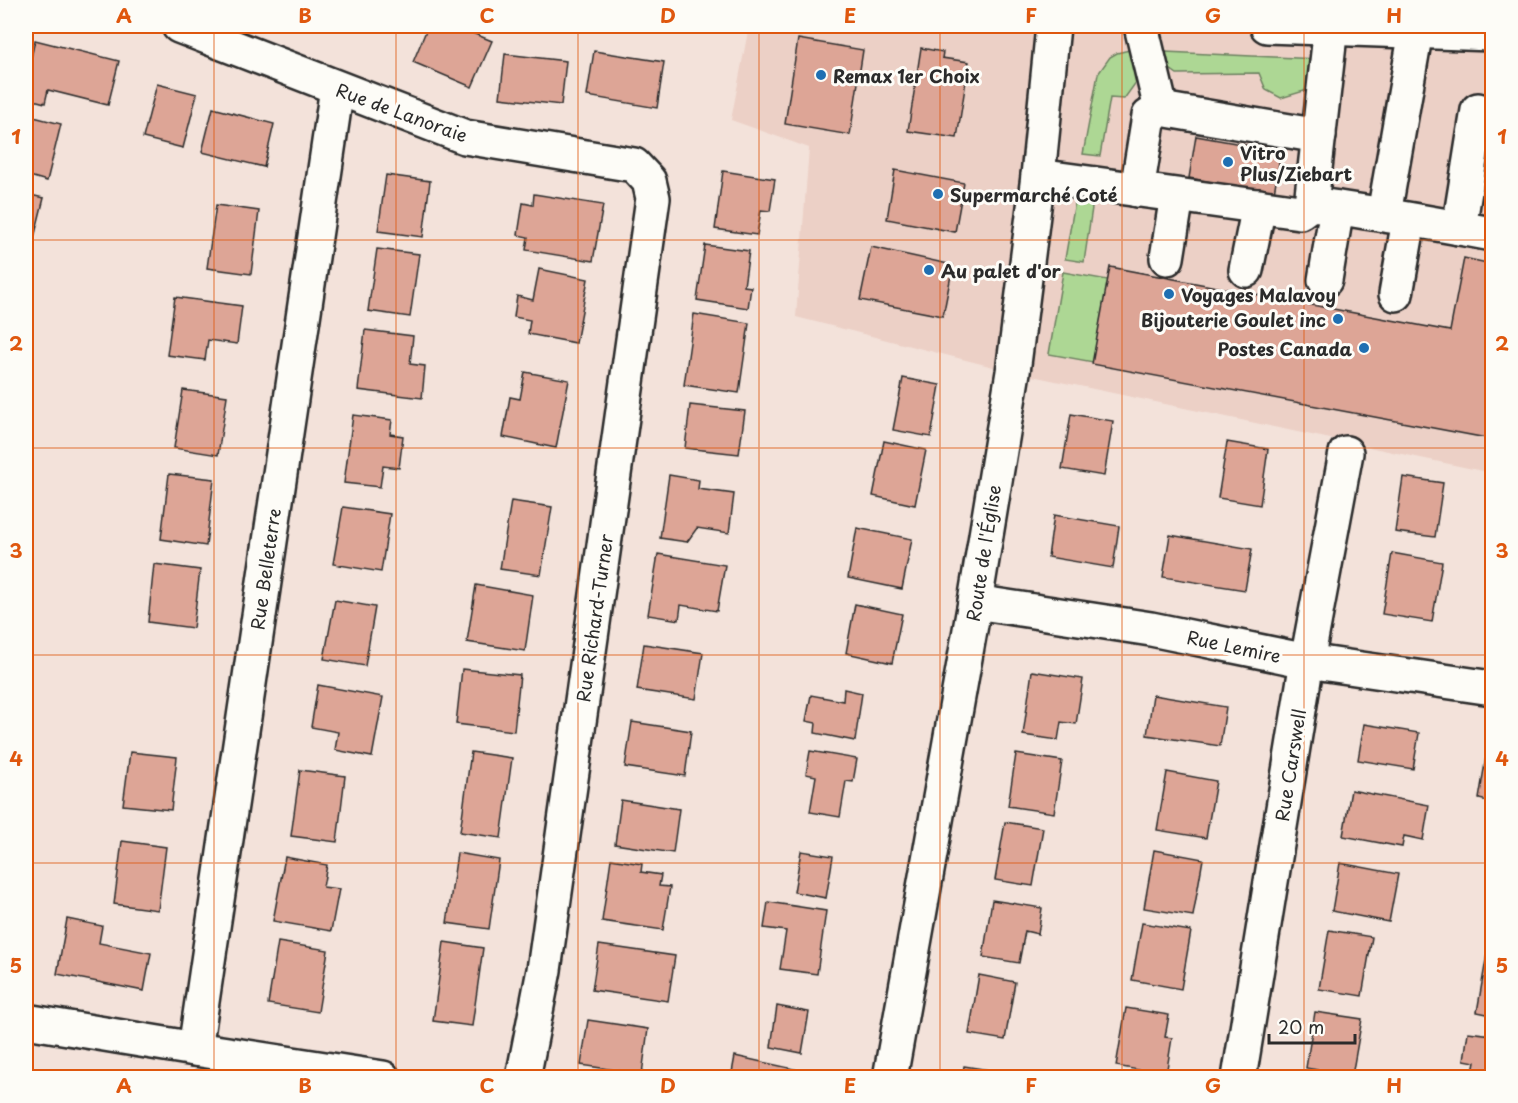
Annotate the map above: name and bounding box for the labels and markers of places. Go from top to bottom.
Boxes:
place label: Remax 1er Choix [833,62,980,89]
marker: Remax 1er Choix [814,68,828,82]
place label: Vitro Plus/Ziebart [1240,139,1353,187]
marker: Vitro Plus/Ziebart [1221,155,1235,169]
place label: Supermarché Coté [950,181,1118,208]
marker: Supermarché Coté [931,187,945,201]
place label: Au palet d'or [941,257,1061,284]
marker: Au palet d'or [922,263,936,277]
place label: Voyages Malavoy [1181,281,1336,308]
marker: Voyages Malavoy [1162,287,1176,301]
place label: Bijouterie Goulet inc [1141,306,1326,333]
marker: Bijouterie Goulet inc [1331,312,1345,326]
place label: Postes Canada [1217,335,1352,362]
marker: Postes Canada [1357,341,1371,355]

